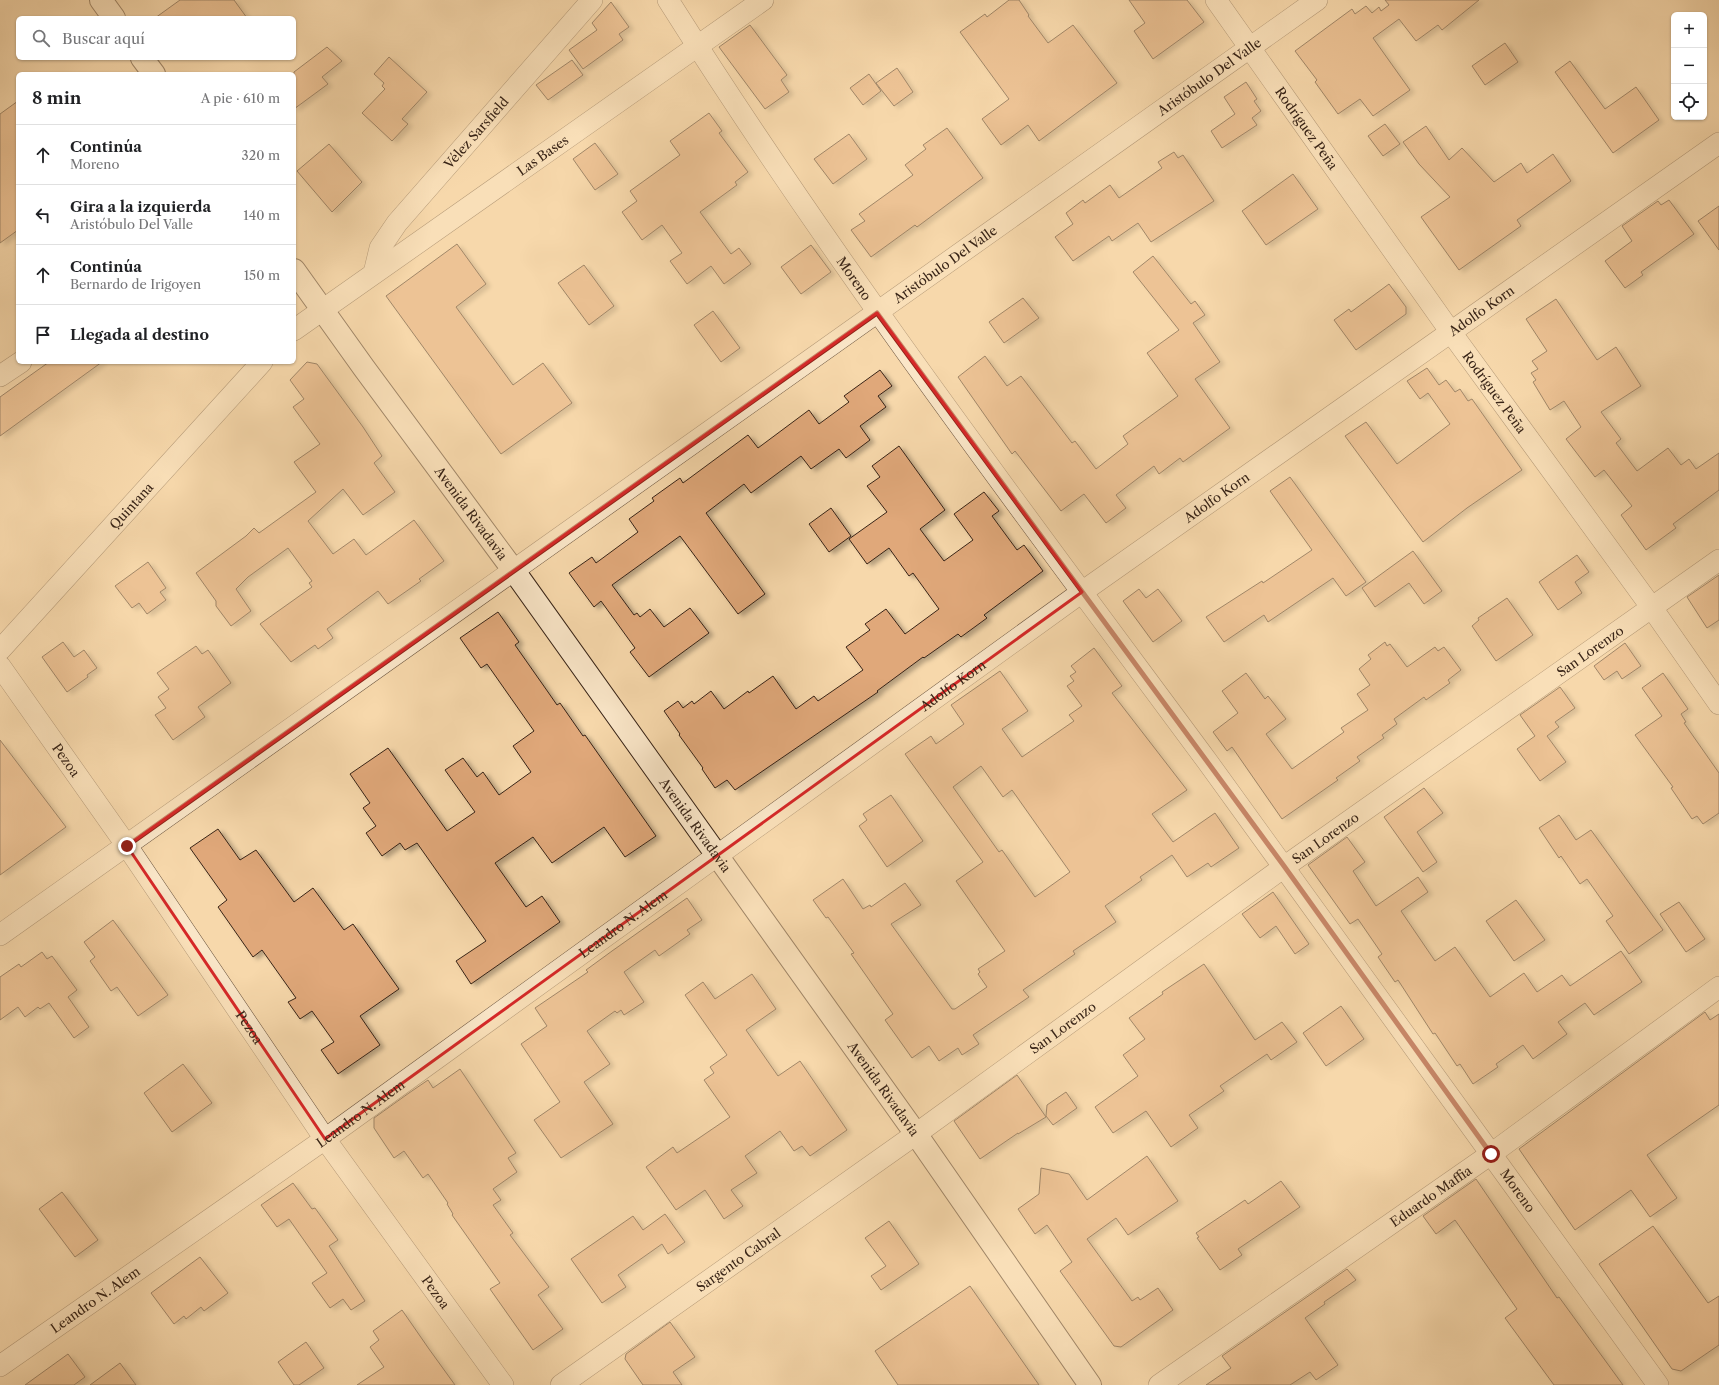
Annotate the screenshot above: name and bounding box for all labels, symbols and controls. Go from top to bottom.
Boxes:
map controls [1671,12,1707,120]
button: + [1671,12,1707,48]
search box [16,16,296,60]
icon: search [30,27,52,49]
text: Buscar aquí [62,29,145,48]
street label: Aristóbulo Del Valle [1154,34,1264,119]
button: − [1671,48,1707,84]
street label: Rodríguez Peña [1272,84,1341,173]
button: locate [1671,84,1707,120]
text: 8 min [32,88,81,108]
text: A pie · 610 m [201,90,280,106]
street label: Vélez Sarsfield [440,93,512,172]
street label: Las Bases [514,131,572,179]
text: Continúa [70,137,142,156]
icon: ahead [32,144,54,166]
text: 320 m [242,147,280,163]
text: Moreno [70,156,119,172]
text: Gira a la izquierda [70,197,211,216]
icon: left [32,204,54,226]
text: 140 m [243,207,280,223]
text: Aristóbulo Del Valle [70,216,193,232]
street label: Aristóbulo Del Valle [889,222,1000,307]
street label: Moreno [833,254,875,303]
text: Continúa [70,257,142,276]
icon: ahead [32,264,54,286]
text: 150 m [244,267,280,283]
text: Bernardo de Irigoyen [70,276,201,292]
street label: Adolfo Korn [1445,282,1517,340]
icon: arrive [32,324,54,346]
text: Llegada al destino [70,325,209,344]
street label: Rodríguez Peña [1459,348,1530,436]
street label: Avenida Rivadavia [431,463,511,563]
street label: Adolfo Korn [1180,469,1252,526]
street label: Quintana [106,479,157,532]
street label: San Lorenzo [1554,622,1627,680]
street label: Adolfo Korn [916,656,988,715]
street label: Pezoa [49,740,84,780]
street label: Avenida Rivadavia [656,774,735,875]
street label: San Lorenzo [1289,809,1362,867]
route end [118,837,136,855]
street label: Leandro N. Alem [576,886,670,961]
street label: San Lorenzo [1026,998,1099,1057]
street label: Pezoa [232,1007,267,1047]
street label: Avenida Rivadavia [844,1038,923,1139]
street label: Leandro N. Alem [313,1076,408,1151]
route start [1482,1145,1500,1163]
street label: Eduardo Maffia [1387,1162,1475,1230]
street label: Moreno [1497,1166,1539,1215]
street label: Sargento Cabral [693,1224,783,1295]
street label: Leandro N. Alem [47,1263,143,1336]
street label: Pezoa [418,1272,453,1312]

